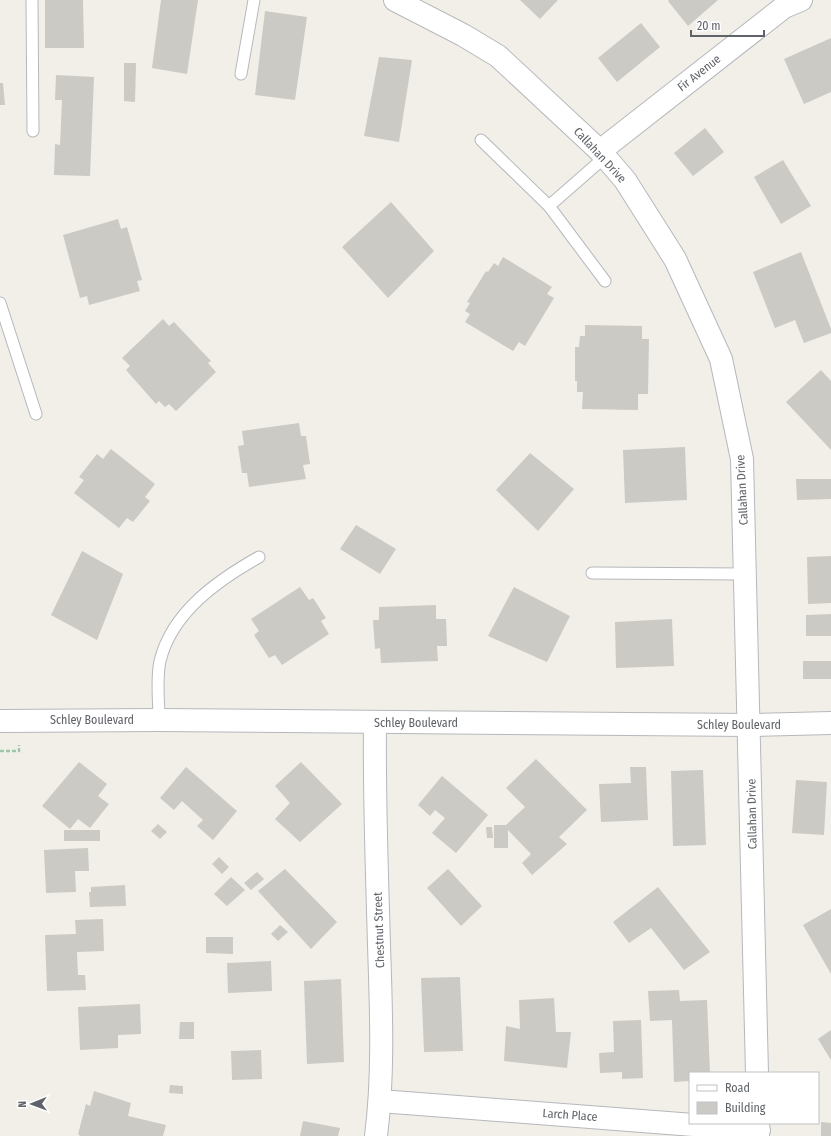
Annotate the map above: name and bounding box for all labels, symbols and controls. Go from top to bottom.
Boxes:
scale bar [691,12,764,38]
text: 20 m [697,19,721,33]
street label: Fir Avenue [675,52,723,94]
street label: Callahan Drive [571,124,629,186]
street label: Callahan Drive [733,454,751,526]
street label: Schley Boulevard [50,713,134,727]
street label: Schley Boulevard [374,716,458,730]
street label: Schley Boulevard [697,718,781,732]
street label: Callahan Drive [744,778,760,849]
street label: Chestnut Street [371,892,387,968]
legend [689,1072,819,1124]
text: Road [725,1081,750,1095]
north arrow [12,1084,52,1124]
text: N [16,1101,29,1108]
text: Building [725,1101,766,1115]
street label: Larch Place [542,1106,598,1124]

